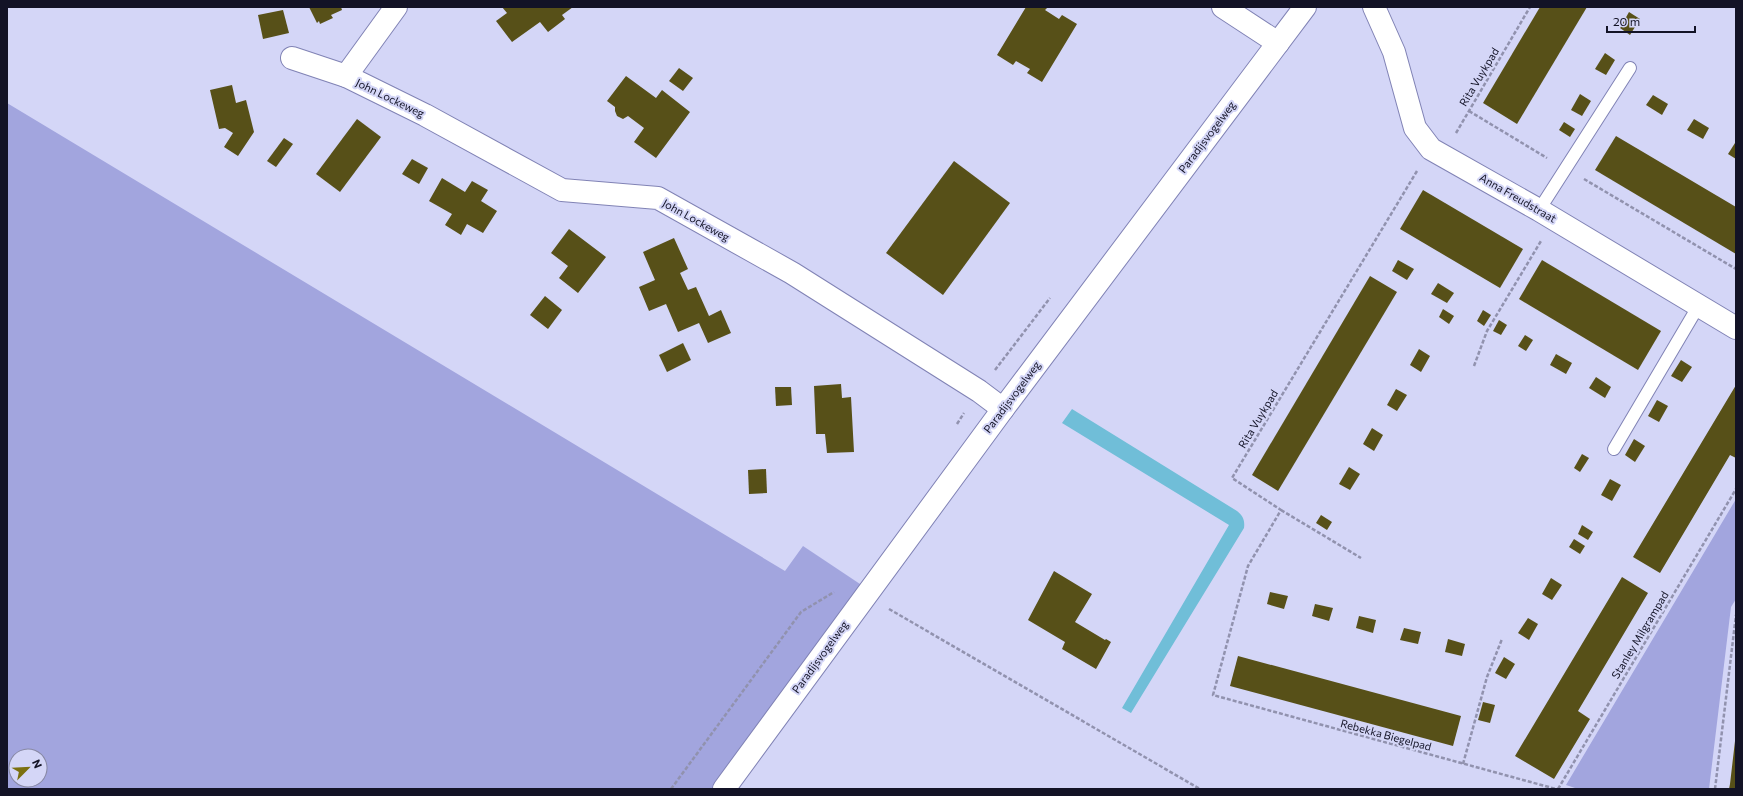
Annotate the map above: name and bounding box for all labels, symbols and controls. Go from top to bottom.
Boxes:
scale bar [1607,8,1695,34]
text: 20 m [1613,14,1640,28]
street label: Rita Vuykpad [1456,45,1501,108]
street label: John Lockeweg [353,75,427,121]
street label: Paradijsvogelweg [1175,98,1238,175]
street label: Anna Freudstraat [1478,170,1559,225]
street label: John Lockeweg [660,196,732,244]
street label: Paradijsvogelweg [980,358,1043,435]
street label: Rita Vuykpad [1235,387,1280,450]
street label: Stanley Milgrampad [1608,589,1671,681]
street label: Paradijsvogelweg [789,618,850,695]
street label: Rebekka Biegelpad [1339,716,1433,753]
north arrow [8,748,48,788]
text: N [30,757,45,770]

